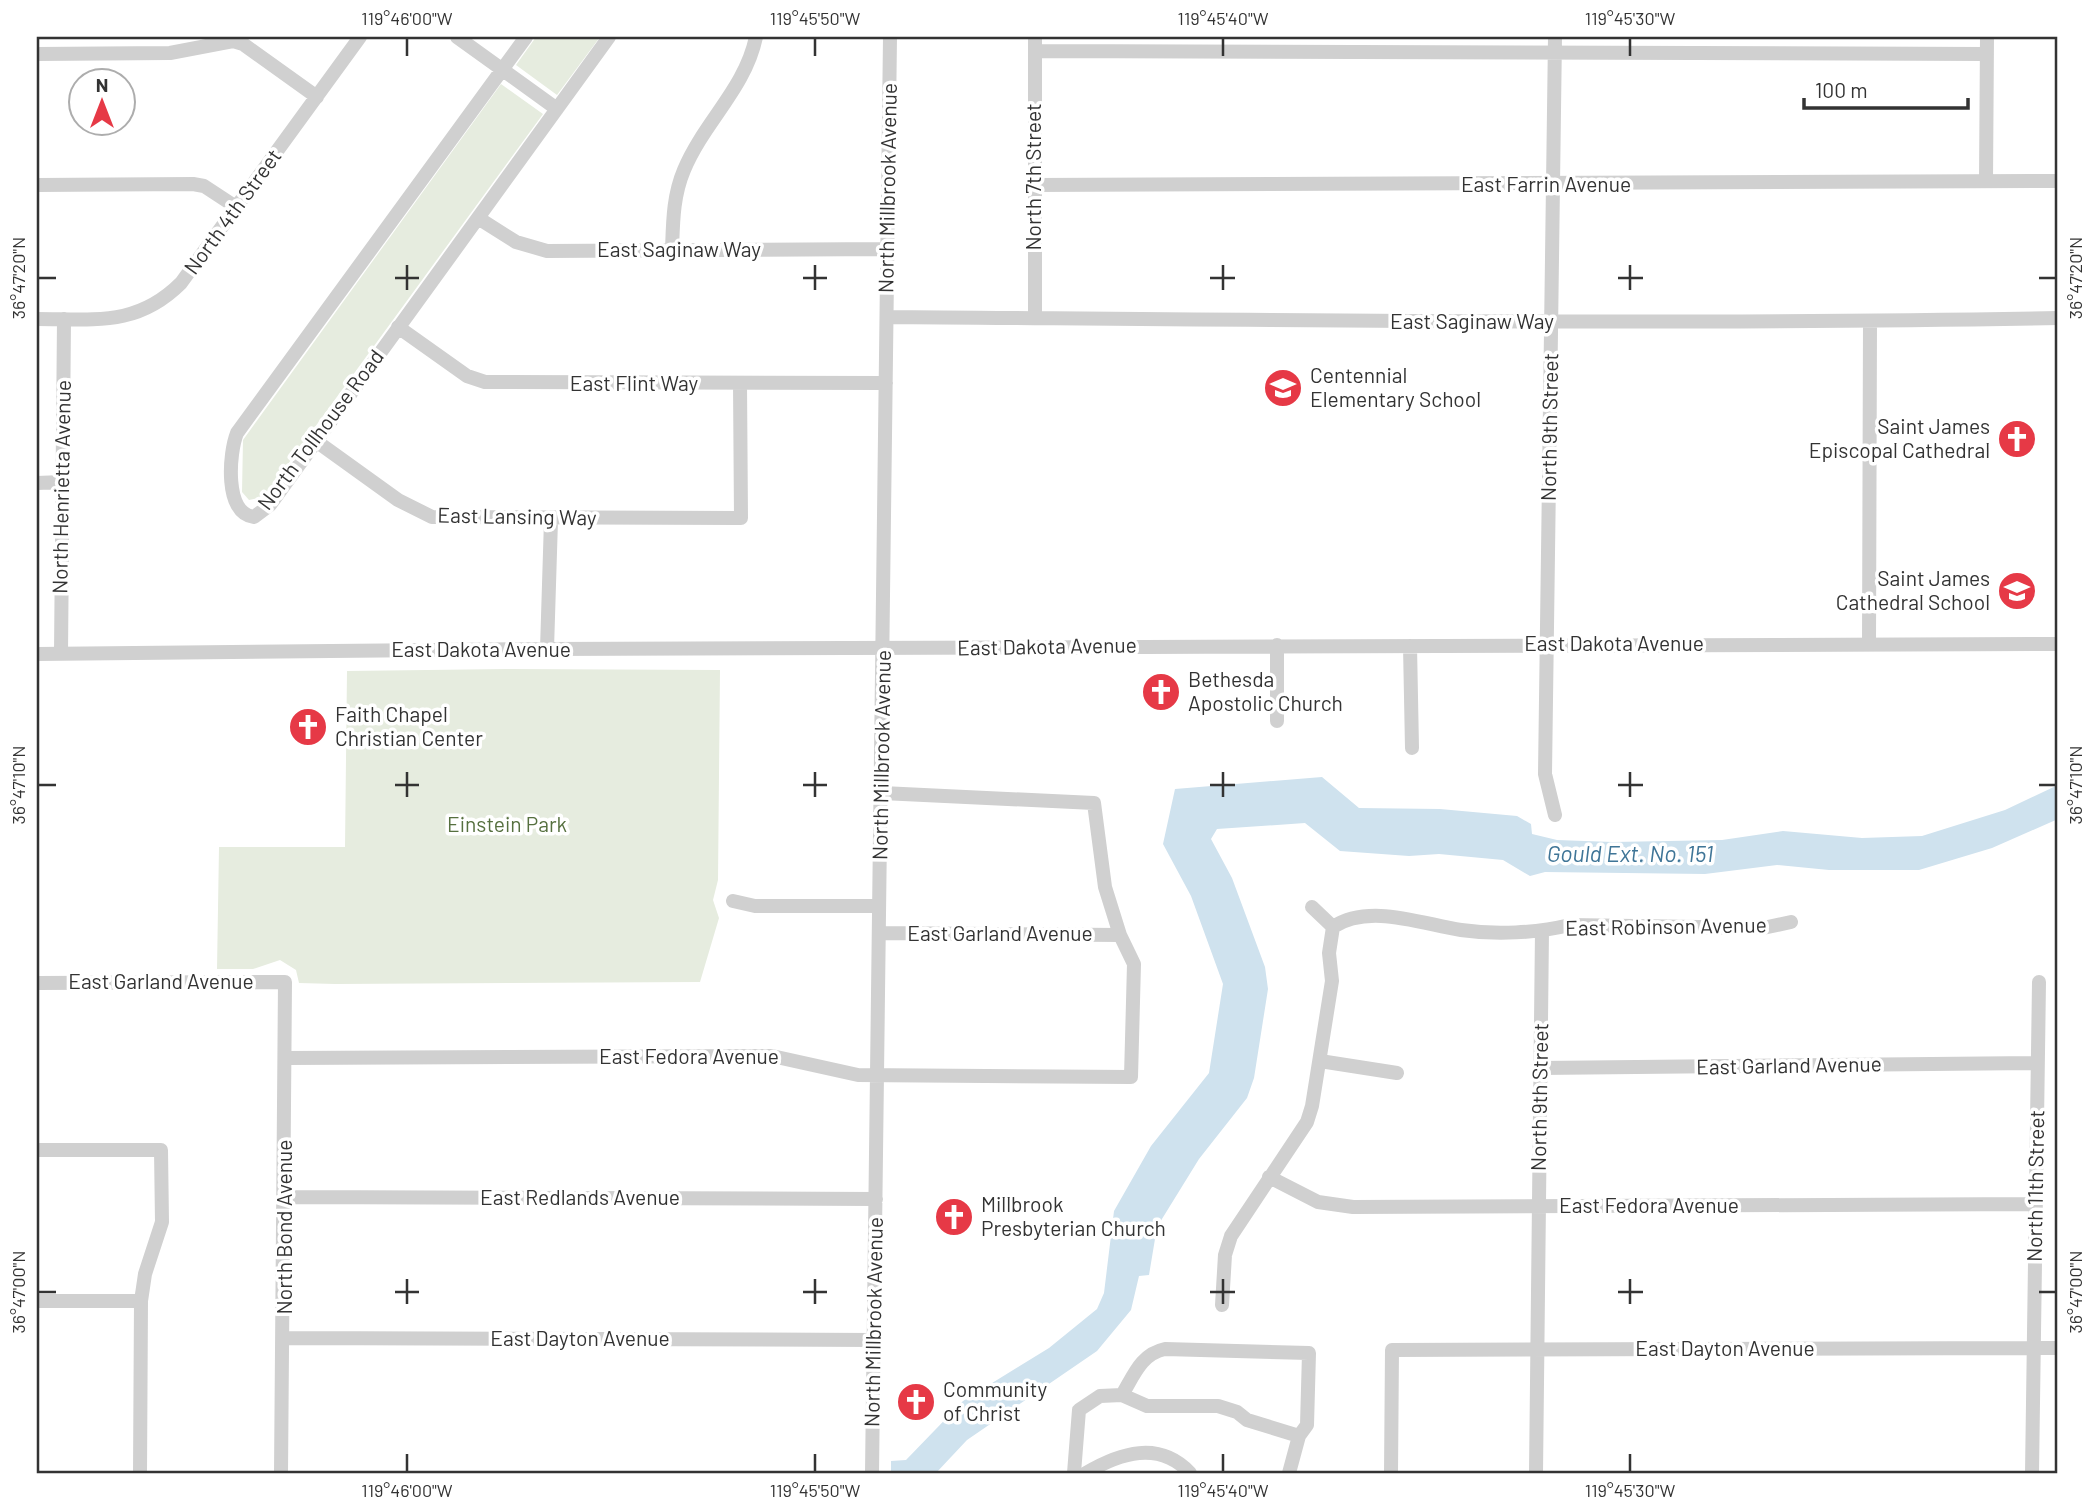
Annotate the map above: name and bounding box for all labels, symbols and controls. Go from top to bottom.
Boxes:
text: 119°46'00"W [361,7,453,29]
text: 119°45'50"W [770,7,860,29]
text: 119°45'40"W [1178,7,1269,29]
text: 119°45'30"W [1585,7,1675,29]
north arrow [66,66,136,136]
scale bar [1804,66,1969,110]
text: N [96,73,108,96]
text: 100 m [1815,77,1868,102]
street label: North Millbrook Avenue [872,83,901,293]
street label: North 7th Street [1020,103,1045,251]
street label: North 4th Street [178,144,286,279]
street label: East Farrin Avenue [1461,171,1631,196]
street label: East Saginaw Way [597,236,761,261]
text: 36°47'20"N [7,237,29,319]
text: 36°47'20"N [2064,237,2086,319]
street label: East Saginaw Way [1390,308,1554,333]
street label: North Tollhouse Road [251,344,388,514]
street label: North 9th Street [1535,353,1562,501]
place label: Centennial Elementary School [1310,362,1481,411]
school or university icon: Centennial Elementary School [1262,367,1304,409]
street label: East Flint Way [570,370,698,395]
street label: North Henrietta Avenue [46,380,75,594]
place label: Saint James Episcopal Cathedral [1809,413,1990,462]
church icon: Saint James Episcopal Cathedral [1996,418,2038,460]
street label: East Lansing Way [437,502,597,529]
place label: Saint James Cathedral School [1836,565,1990,614]
school or university icon: Saint James Cathedral School [1996,570,2038,612]
street label: East Dakota Avenue [1524,630,1704,655]
street label: East Dakota Avenue [957,631,1137,660]
street label: East Dakota Avenue [391,636,571,661]
street label: North Millbrook Avenue [866,650,895,860]
place label: Bethesda Apostolic Church [1188,666,1343,715]
church icon: Bethesda Apostolic Church [1140,671,1182,713]
place label: Faith Chapel Christian Center [335,701,483,750]
church icon: Faith Chapel Christian Center [287,706,329,748]
text: 36°47'10"N [7,745,29,825]
text: 36°47'10"N [2064,745,2086,825]
park label: Einstein Park [447,811,567,836]
water label: Gould Ext. No. 151 [1547,839,1714,867]
street label: East Robinson Avenue [1565,911,1767,940]
street label: East Garland Avenue [907,920,1093,945]
street label: East Garland Avenue [68,968,254,993]
street label: North 9th Street [1525,1023,1552,1171]
street label: East Fedora Avenue [599,1043,779,1068]
street label: East Garland Avenue [1696,1050,1882,1079]
street label: North 11th Street [2021,1110,2048,1262]
street label: North Bond Avenue [271,1140,296,1314]
street label: East Redlands Avenue [480,1184,680,1209]
place label: Millbrook Presbyterian Church [981,1191,1166,1240]
street label: East Fedora Avenue [1559,1192,1739,1217]
church icon: Millbrook Presbyterian Church [933,1196,975,1238]
street label: North Millbrook Avenue [858,1217,887,1427]
text: 36°47'00"N [7,1251,29,1333]
text: 36°47'00"N [2064,1251,2086,1333]
street label: East Dayton Avenue [490,1325,670,1350]
street label: East Dayton Avenue [1635,1335,1815,1360]
place label: Community of Christ [943,1376,1047,1425]
church icon: Community of Christ [895,1381,937,1423]
text: 119°46'00"W [361,1479,453,1501]
text: 119°45'50"W [770,1479,860,1501]
text: 119°45'40"W [1178,1479,1269,1501]
text: 119°45'30"W [1585,1479,1675,1501]

